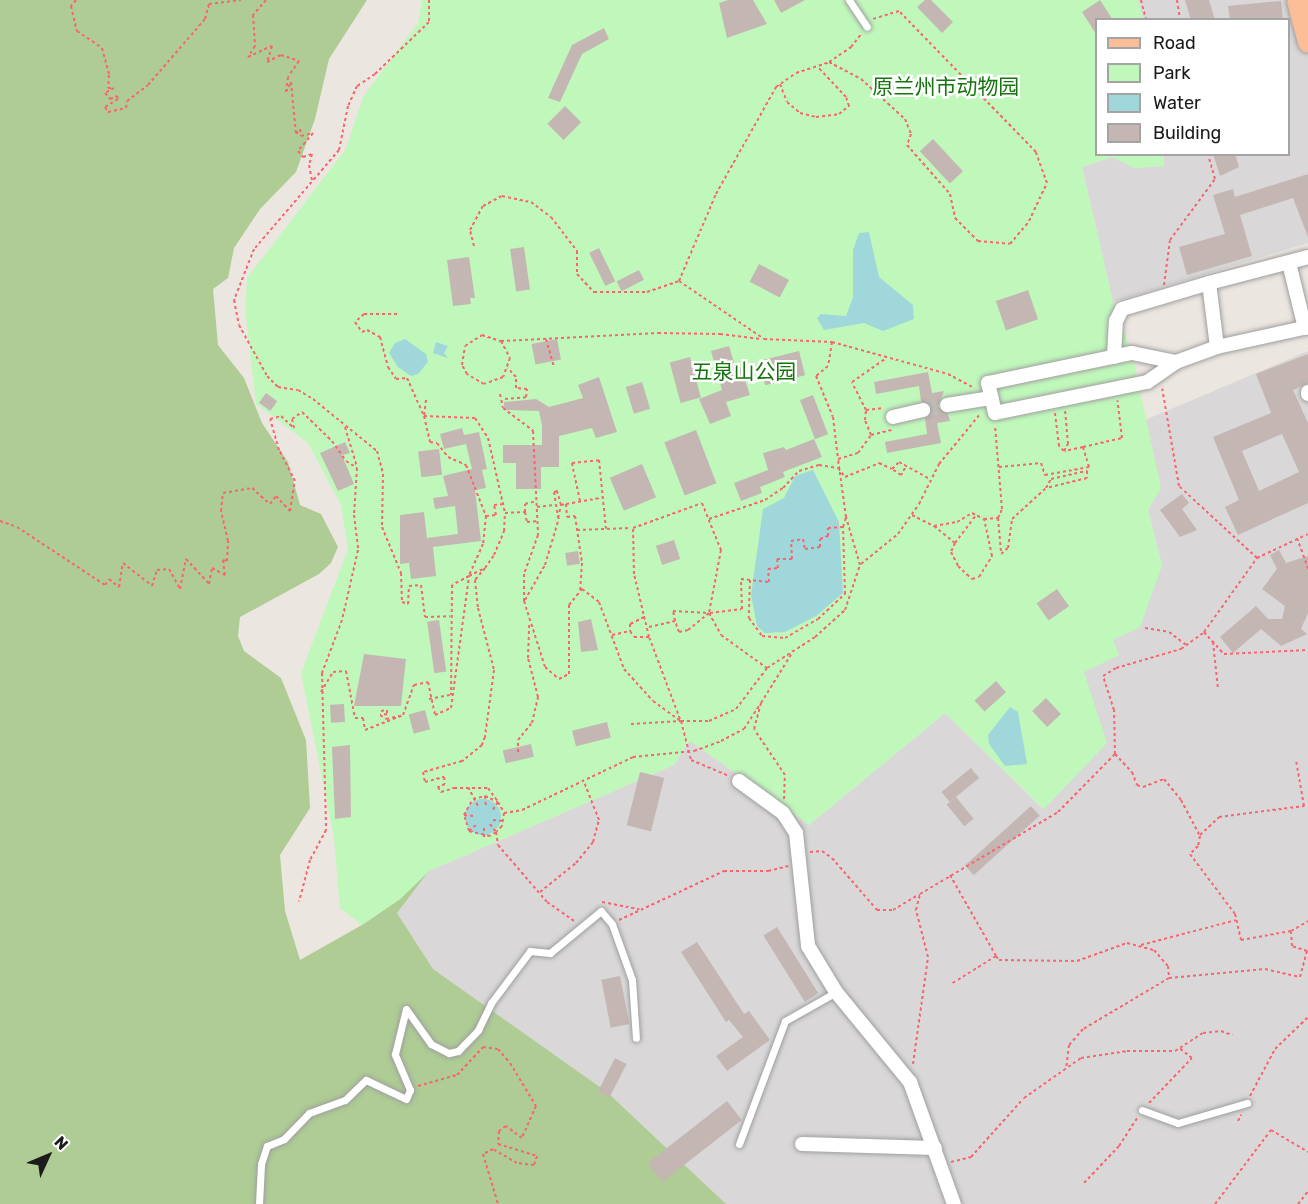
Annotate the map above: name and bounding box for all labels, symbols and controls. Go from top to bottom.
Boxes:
legend [1095,18,1290,156]
text: Road [1153,32,1196,54]
text: Park [1153,62,1190,84]
park label: 原兰州市动物园 [873,74,1019,100]
text: Water [1153,92,1201,114]
text: Building [1153,122,1221,144]
park label: 五泉山公园 [692,359,796,385]
north arrow [18,1126,78,1186]
text: N [50,1132,72,1154]

